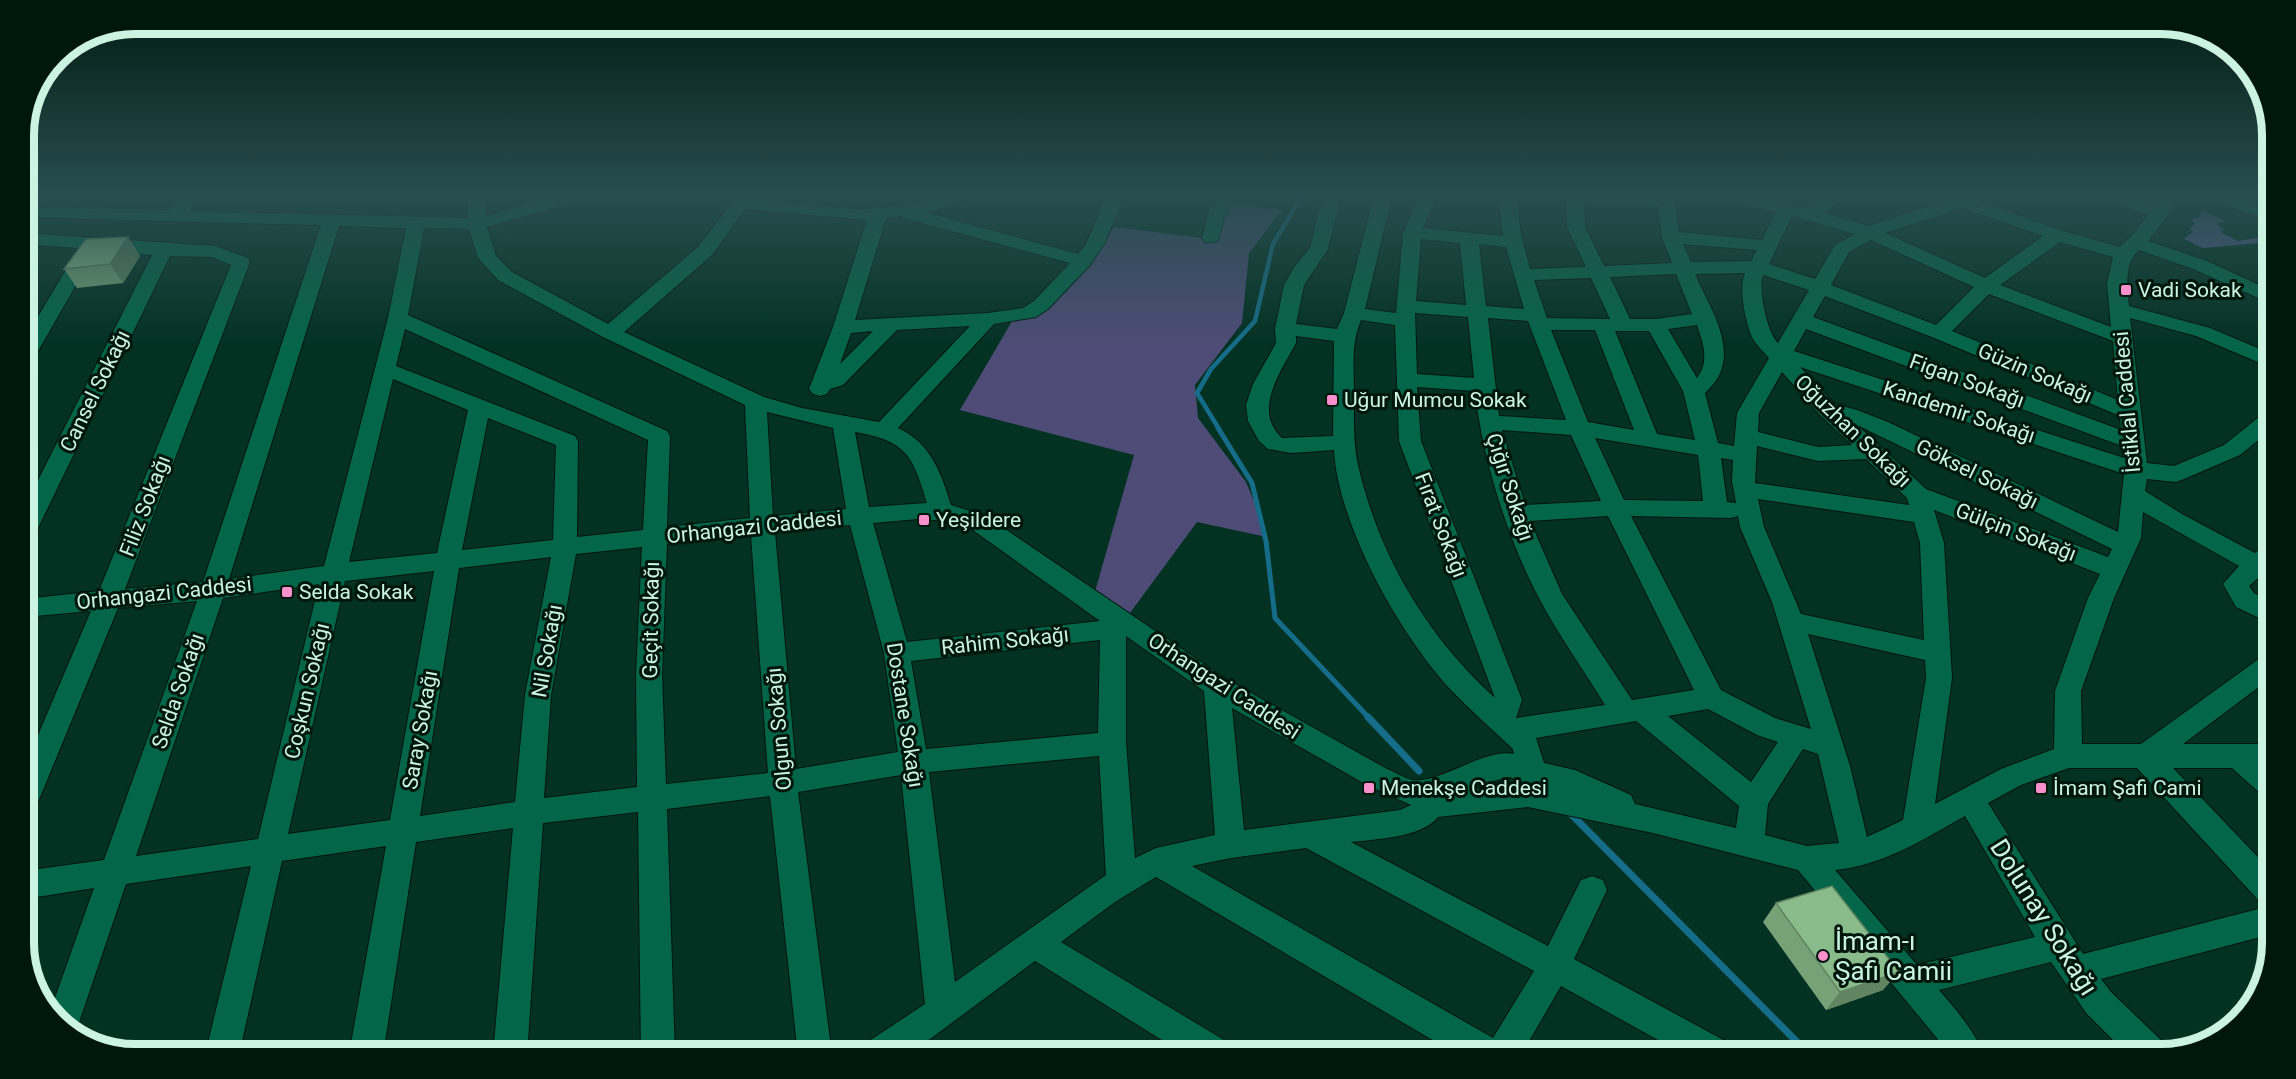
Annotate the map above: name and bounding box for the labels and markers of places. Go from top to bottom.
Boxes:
place label: Vadi Sokak [2138,278,2242,302]
marker: Vadi Sokak [2119,283,2133,297]
place label: Uğur Mumcu Sokak [1344,388,1527,412]
marker: Uğur Mumcu Sokak [1325,393,1339,407]
place label: Yeşildere [936,508,1021,532]
marker: Yeşildere [917,513,931,527]
place label: Selda Sokak [299,580,414,604]
marker: Selda Sokak [280,585,294,599]
place label: Menekşe Caddesi [1381,776,1547,800]
place label: İmam Şafi Cami [2053,776,2202,800]
marker: Menekşe Caddesi [1362,781,1376,795]
marker: İmam Şafi Cami [2034,781,2048,795]
place label: İmam-ı Şafi Camii [1835,926,1952,986]
marker: İmam-ı Şafi Camii [1816,949,1830,963]

